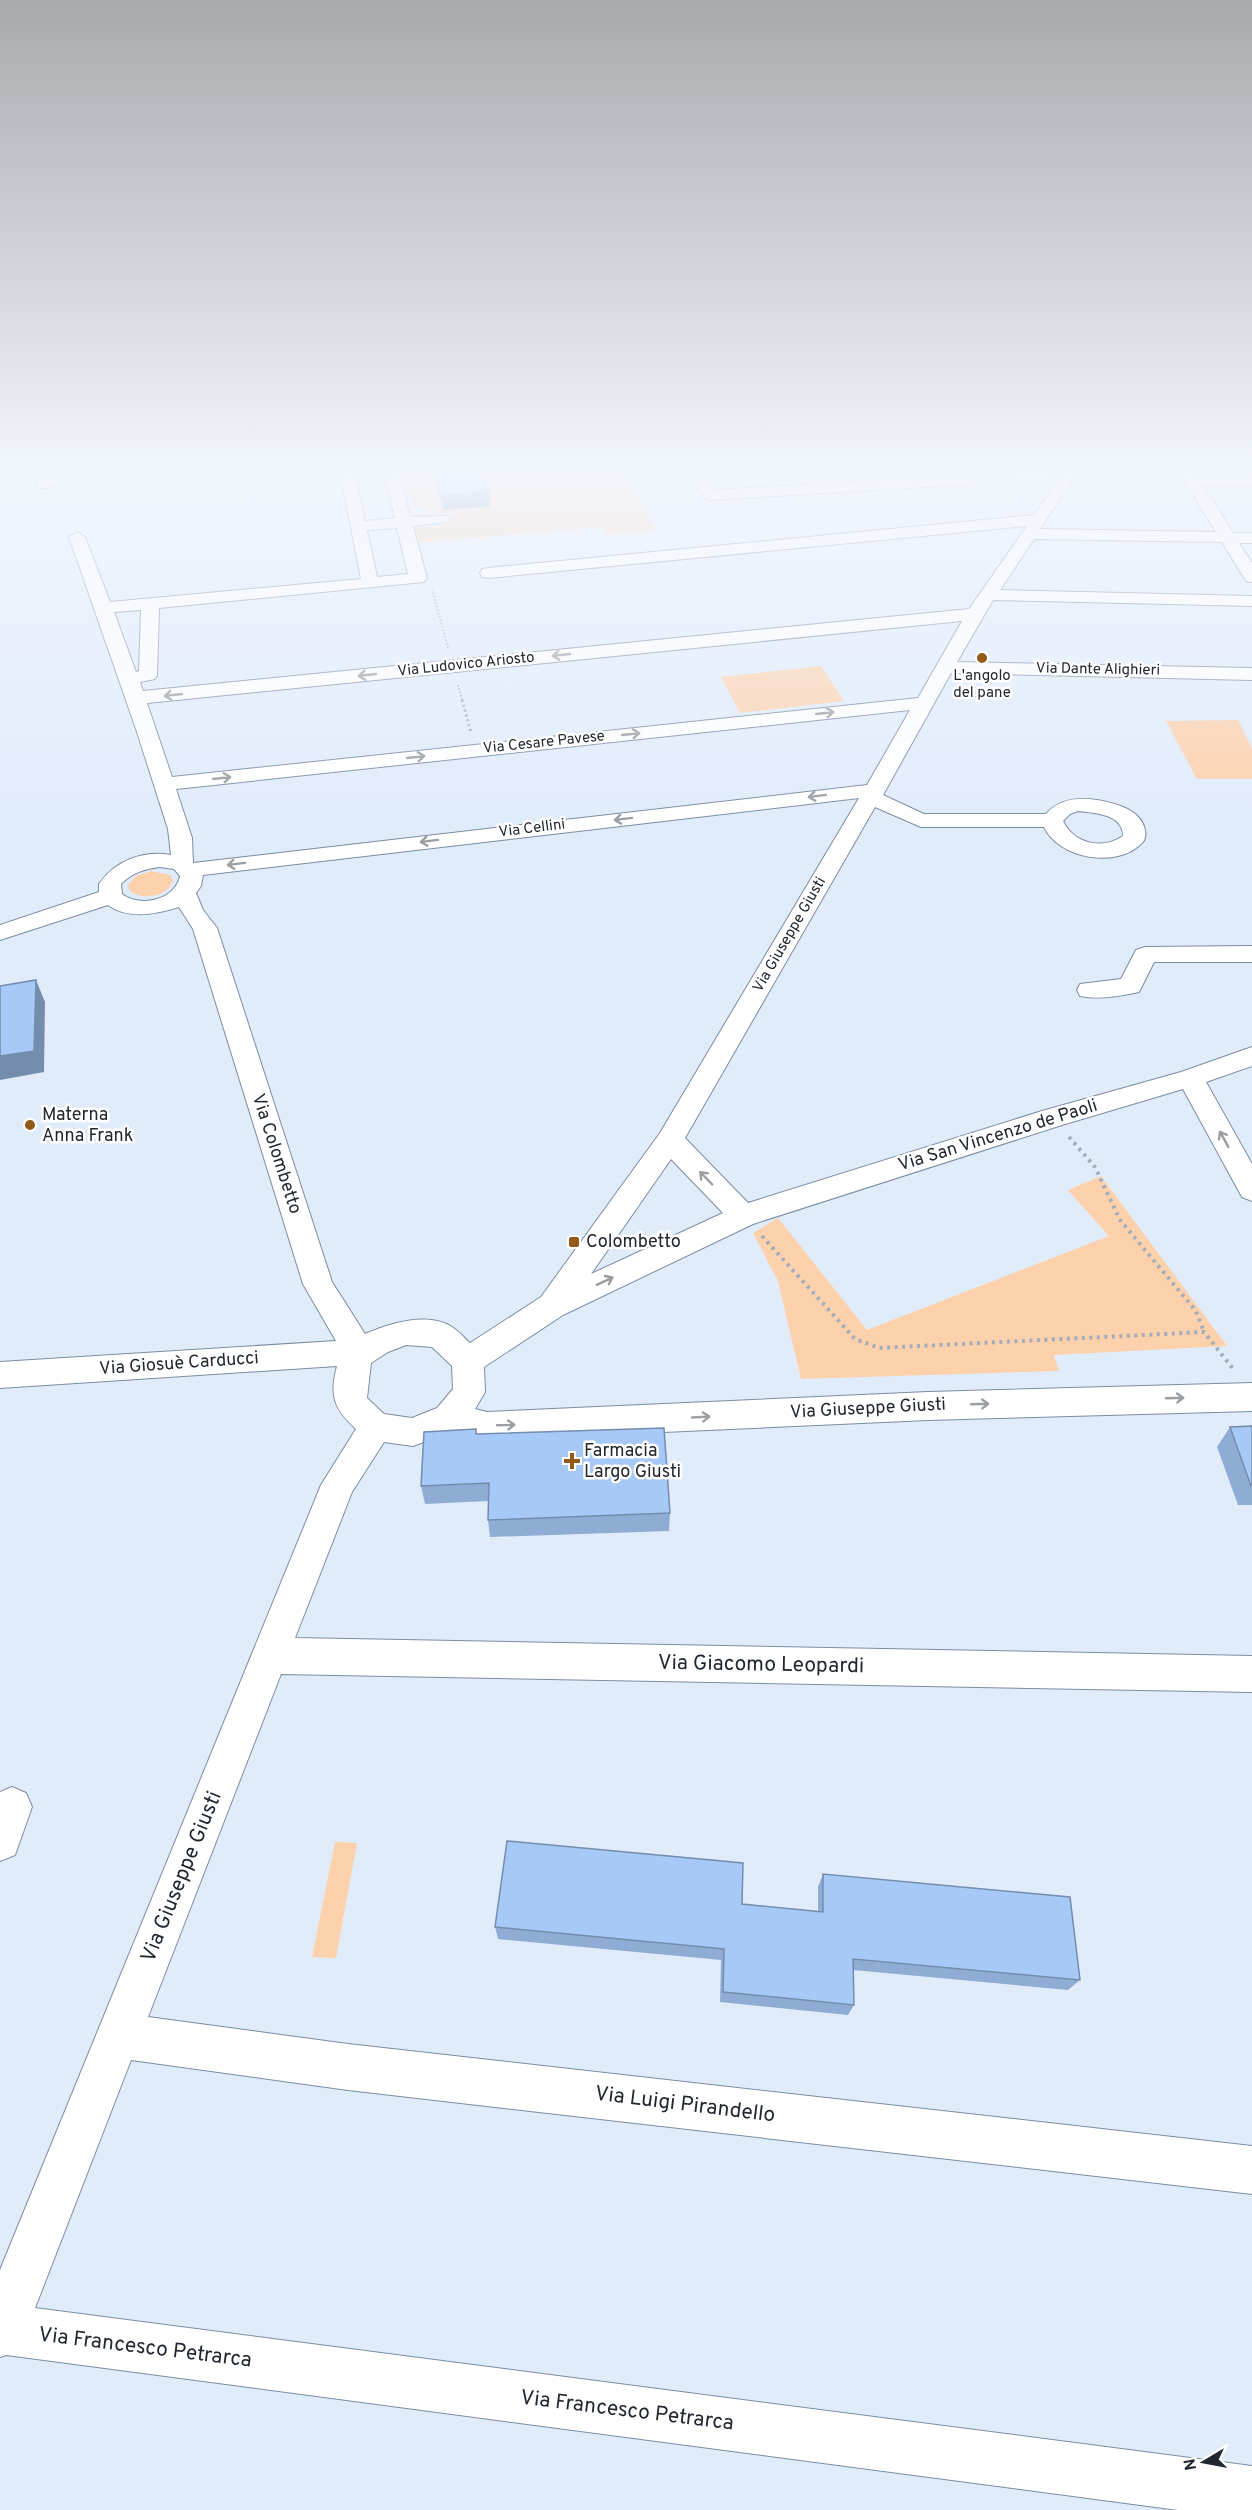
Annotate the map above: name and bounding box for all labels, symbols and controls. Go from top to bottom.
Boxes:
street label: Via Ludovico Ariosto [397,648,535,682]
one-way arrow [552,650,572,661]
marker: L'angolo del pane [975,651,989,665]
street label: Via Dante Alighieri [1036,659,1160,681]
place label: L'angolo del pane [953,667,1011,703]
one-way arrow [358,670,378,681]
one-way arrow [164,690,184,701]
one-way arrow [814,708,834,719]
street label: Via Cesare Pavese [482,727,606,759]
one-way arrow [620,728,640,739]
one-way arrow [405,751,425,762]
one-way arrow [212,772,231,783]
one-way arrow [807,791,827,802]
one-way arrow [614,814,633,825]
street label: Via Cellini [498,816,566,842]
one-way arrow [420,836,440,847]
one-way arrow [226,858,246,869]
street label: Via Giuseppe Giusti [749,874,831,996]
street label: Via Colombetto [246,1091,306,1217]
street label: Via San Vincenzo de Paoli [896,1095,1100,1177]
place label: Materna Anna Frank [42,1104,133,1148]
marker: Materna Anna Frank [23,1118,37,1132]
one-way arrow [1218,1131,1230,1148]
one-way arrow [699,1170,713,1185]
place label: Colombetto [586,1231,681,1254]
marker: Colombetto [567,1235,581,1249]
one-way arrow [596,1275,614,1287]
street label: Via Giosuè Carducci [98,1347,260,1381]
one-way arrow [1164,1392,1184,1404]
street label: Via Giuseppe Giusti [789,1393,947,1425]
one-way arrow [970,1399,990,1410]
one-way arrow [691,1412,711,1423]
one-way arrow [496,1419,516,1431]
place label: Farmacia Largo Giusti [584,1440,681,1484]
marker: Farmacia Largo Giusti [565,1454,579,1468]
street label: Via Giacomo Leopardi [658,1650,864,1680]
street label: Via Giuseppe Giusti [135,1788,229,1966]
street label: Via Luigi Pirandello [593,2081,777,2129]
street label: Via Francesco Petrarca [37,2322,253,2374]
street label: Via Francesco Petrarca [519,2385,735,2437]
north arrow [1174,2432,1234,2492]
text: N [1180,2457,1202,2472]

